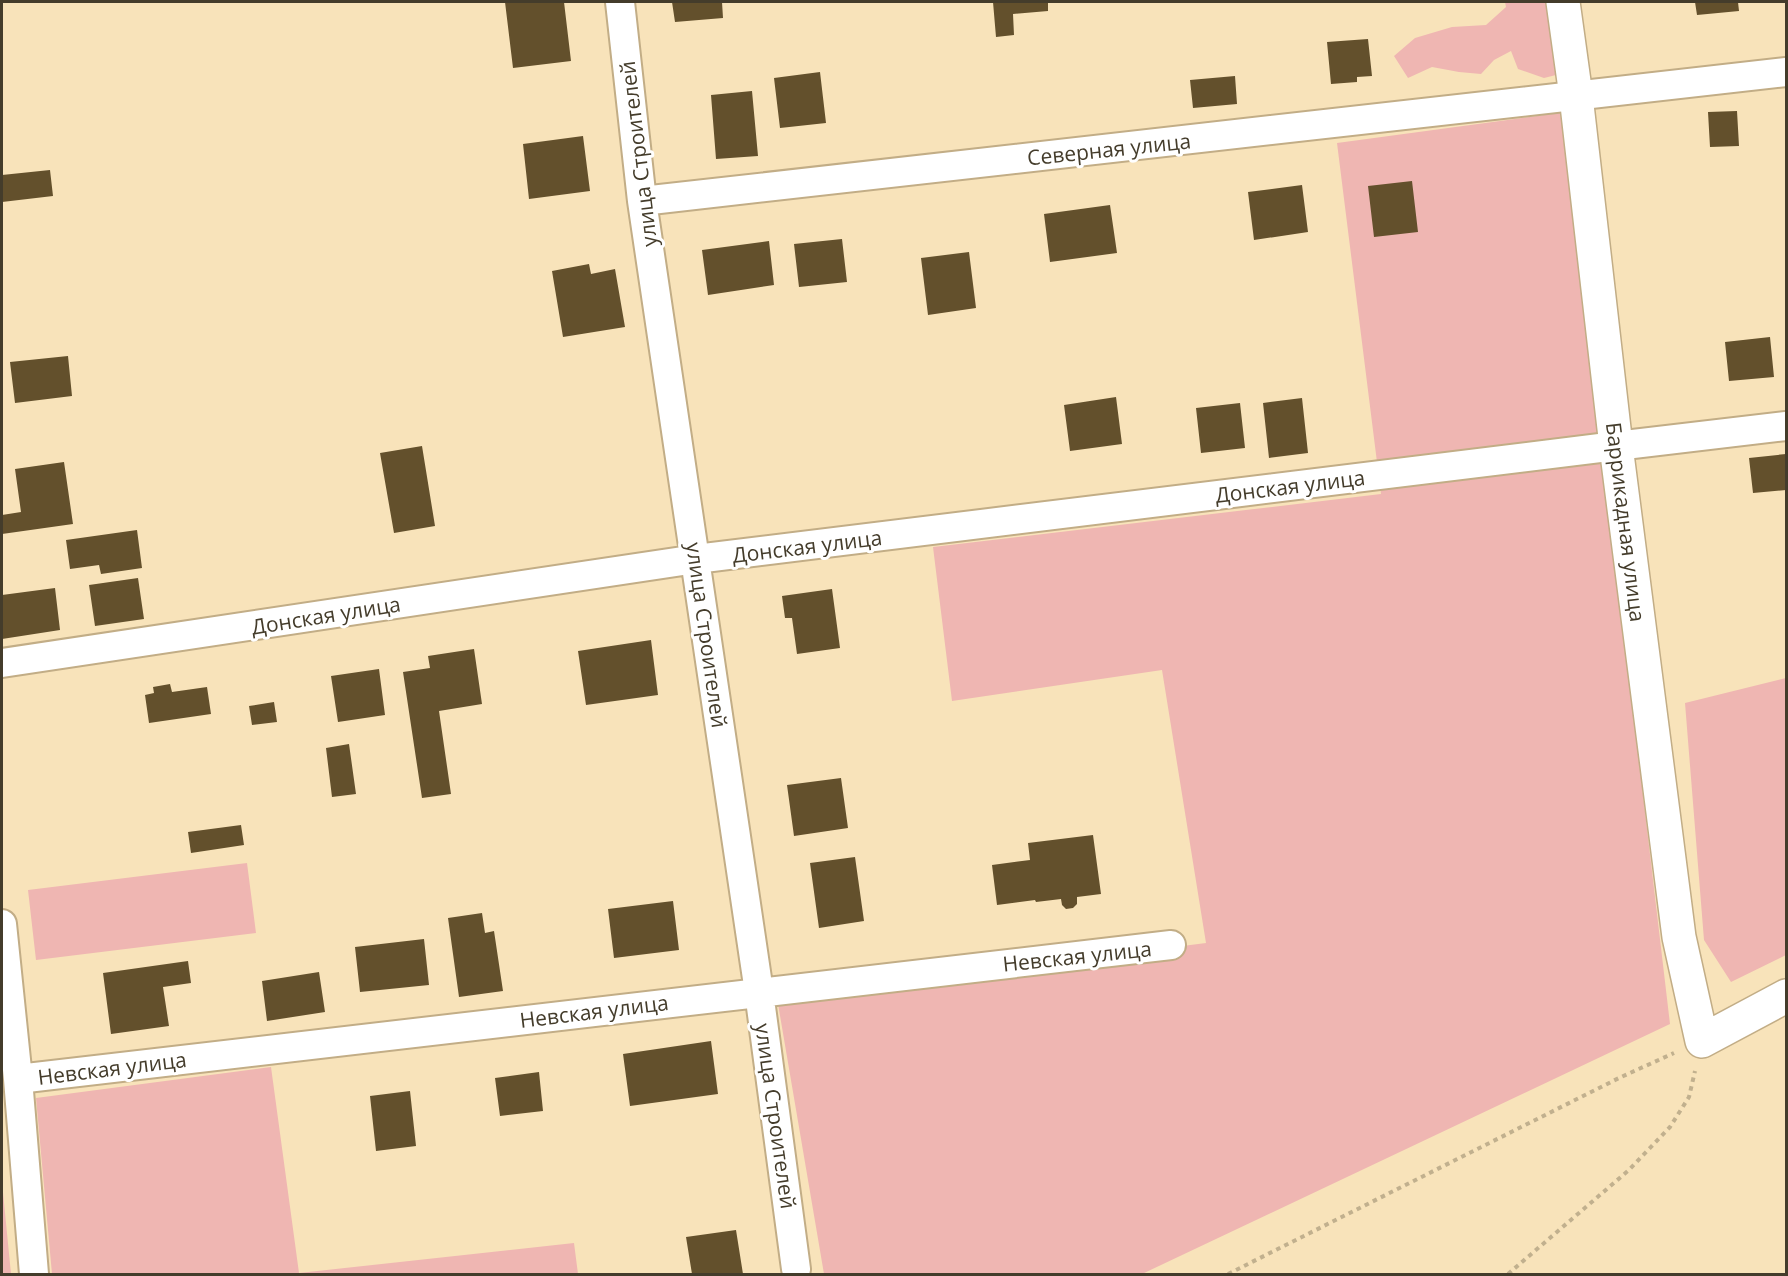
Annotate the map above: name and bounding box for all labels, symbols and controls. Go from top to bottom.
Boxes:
street label: улица Строителей [613,60,663,248]
street label: Северная улица [1026,126,1192,172]
street label: Баррикадная улица [1600,421,1652,623]
street label: Донская улица [1214,463,1366,509]
street label: Донская улица [731,523,883,569]
street label: улица Строителей [680,540,734,730]
street label: Донская улица [249,589,403,641]
street label: Невская улица [1001,934,1153,978]
street label: Невская улица [518,988,670,1034]
street label: улица Строителей [749,1021,803,1211]
street label: Невская улица [36,1045,188,1091]

